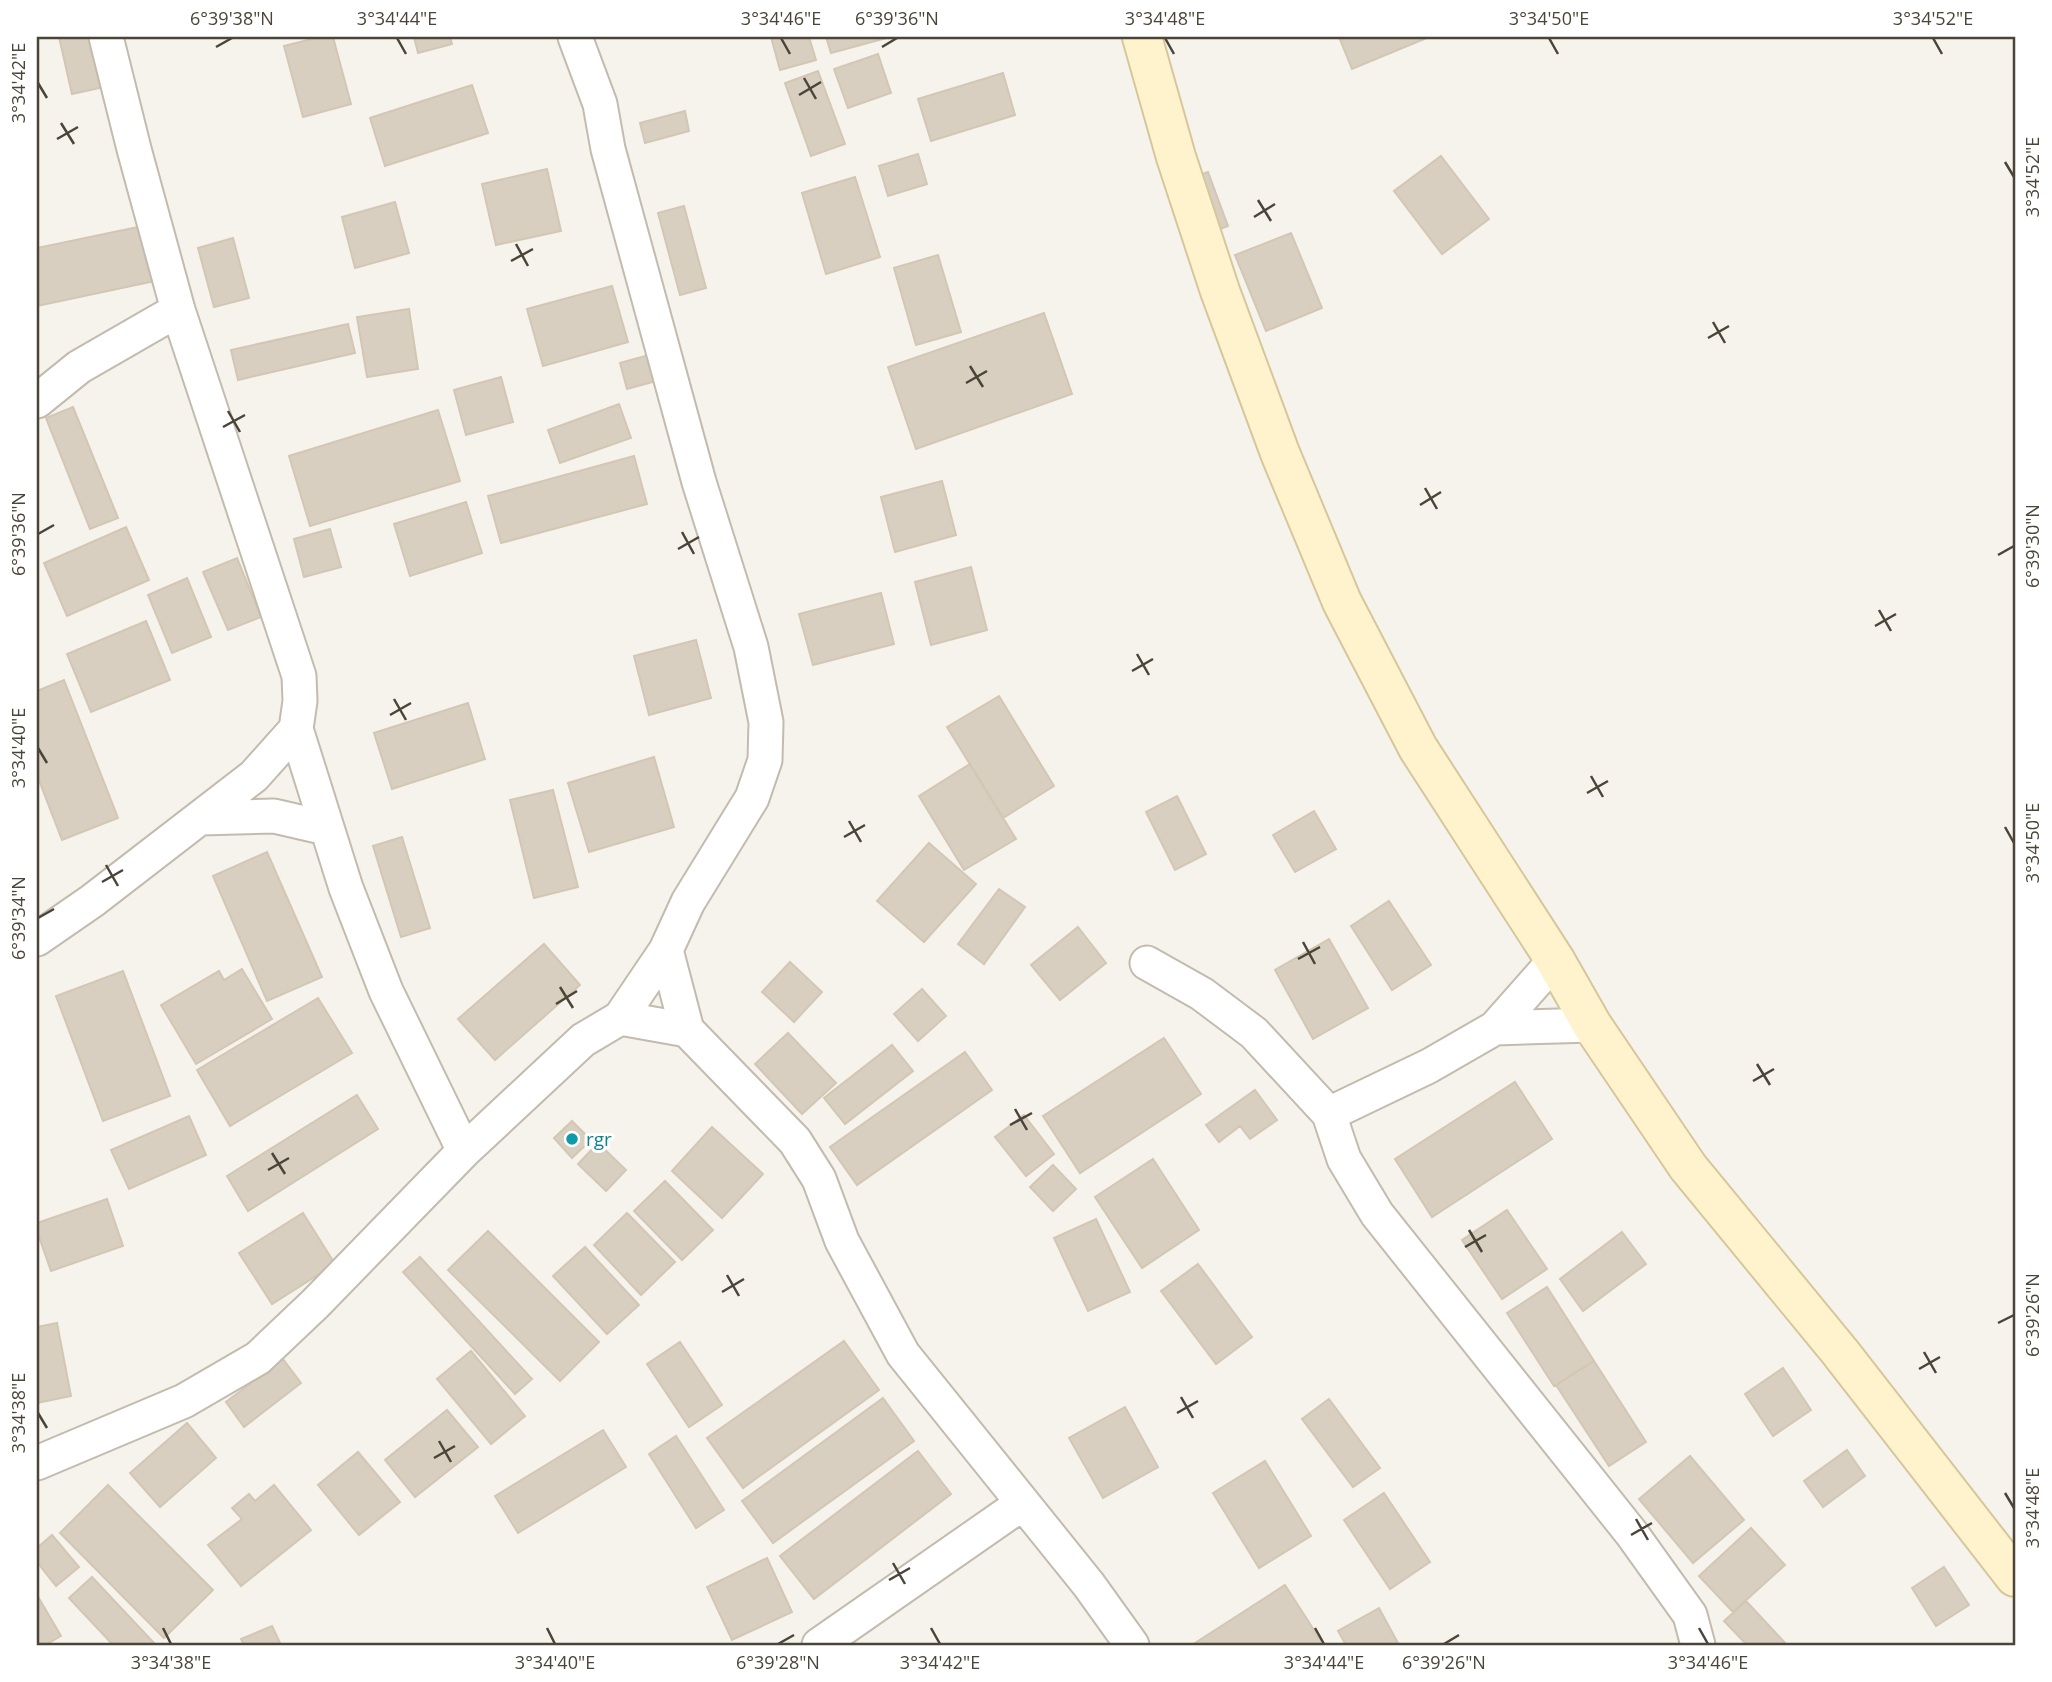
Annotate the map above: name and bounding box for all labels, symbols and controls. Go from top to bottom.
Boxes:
text: 6°39'38"N [190,6,274,30]
text: 3°34'44"E [357,6,437,30]
text: 3°34'46"E [741,6,821,30]
text: 6°39'36"N [855,6,939,30]
text: 3°34'48"E [1125,6,1205,30]
text: 3°34'50"E [1509,6,1589,30]
text: 3°34'52"E [1893,6,1973,30]
text: 3°34'42"E [6,43,30,123]
text: 3°34'52"E [2020,137,2044,217]
text: 6°39'36"N [6,492,30,576]
text: 6°39'30"N [2020,504,2044,588]
text: 3°34'40"E [6,708,30,788]
text: 3°34'50"E [2020,803,2044,883]
text: 6°39'34"N [6,876,30,960]
place label: rgr [586,1126,612,1152]
marker: rgr [564,1131,580,1147]
text: 6°39'26"N [2020,1273,2044,1357]
text: 3°34'38"E [6,1373,30,1453]
text: 3°34'48"E [2020,1468,2044,1548]
text: 3°34'38"E [131,1650,211,1674]
text: 3°34'40"E [515,1650,595,1674]
text: 6°39'28"N [736,1650,820,1674]
text: 3°34'42"E [900,1650,980,1674]
text: 3°34'44"E [1284,1650,1364,1674]
text: 6°39'26"N [1402,1650,1486,1674]
text: 3°34'46"E [1668,1650,1748,1674]

